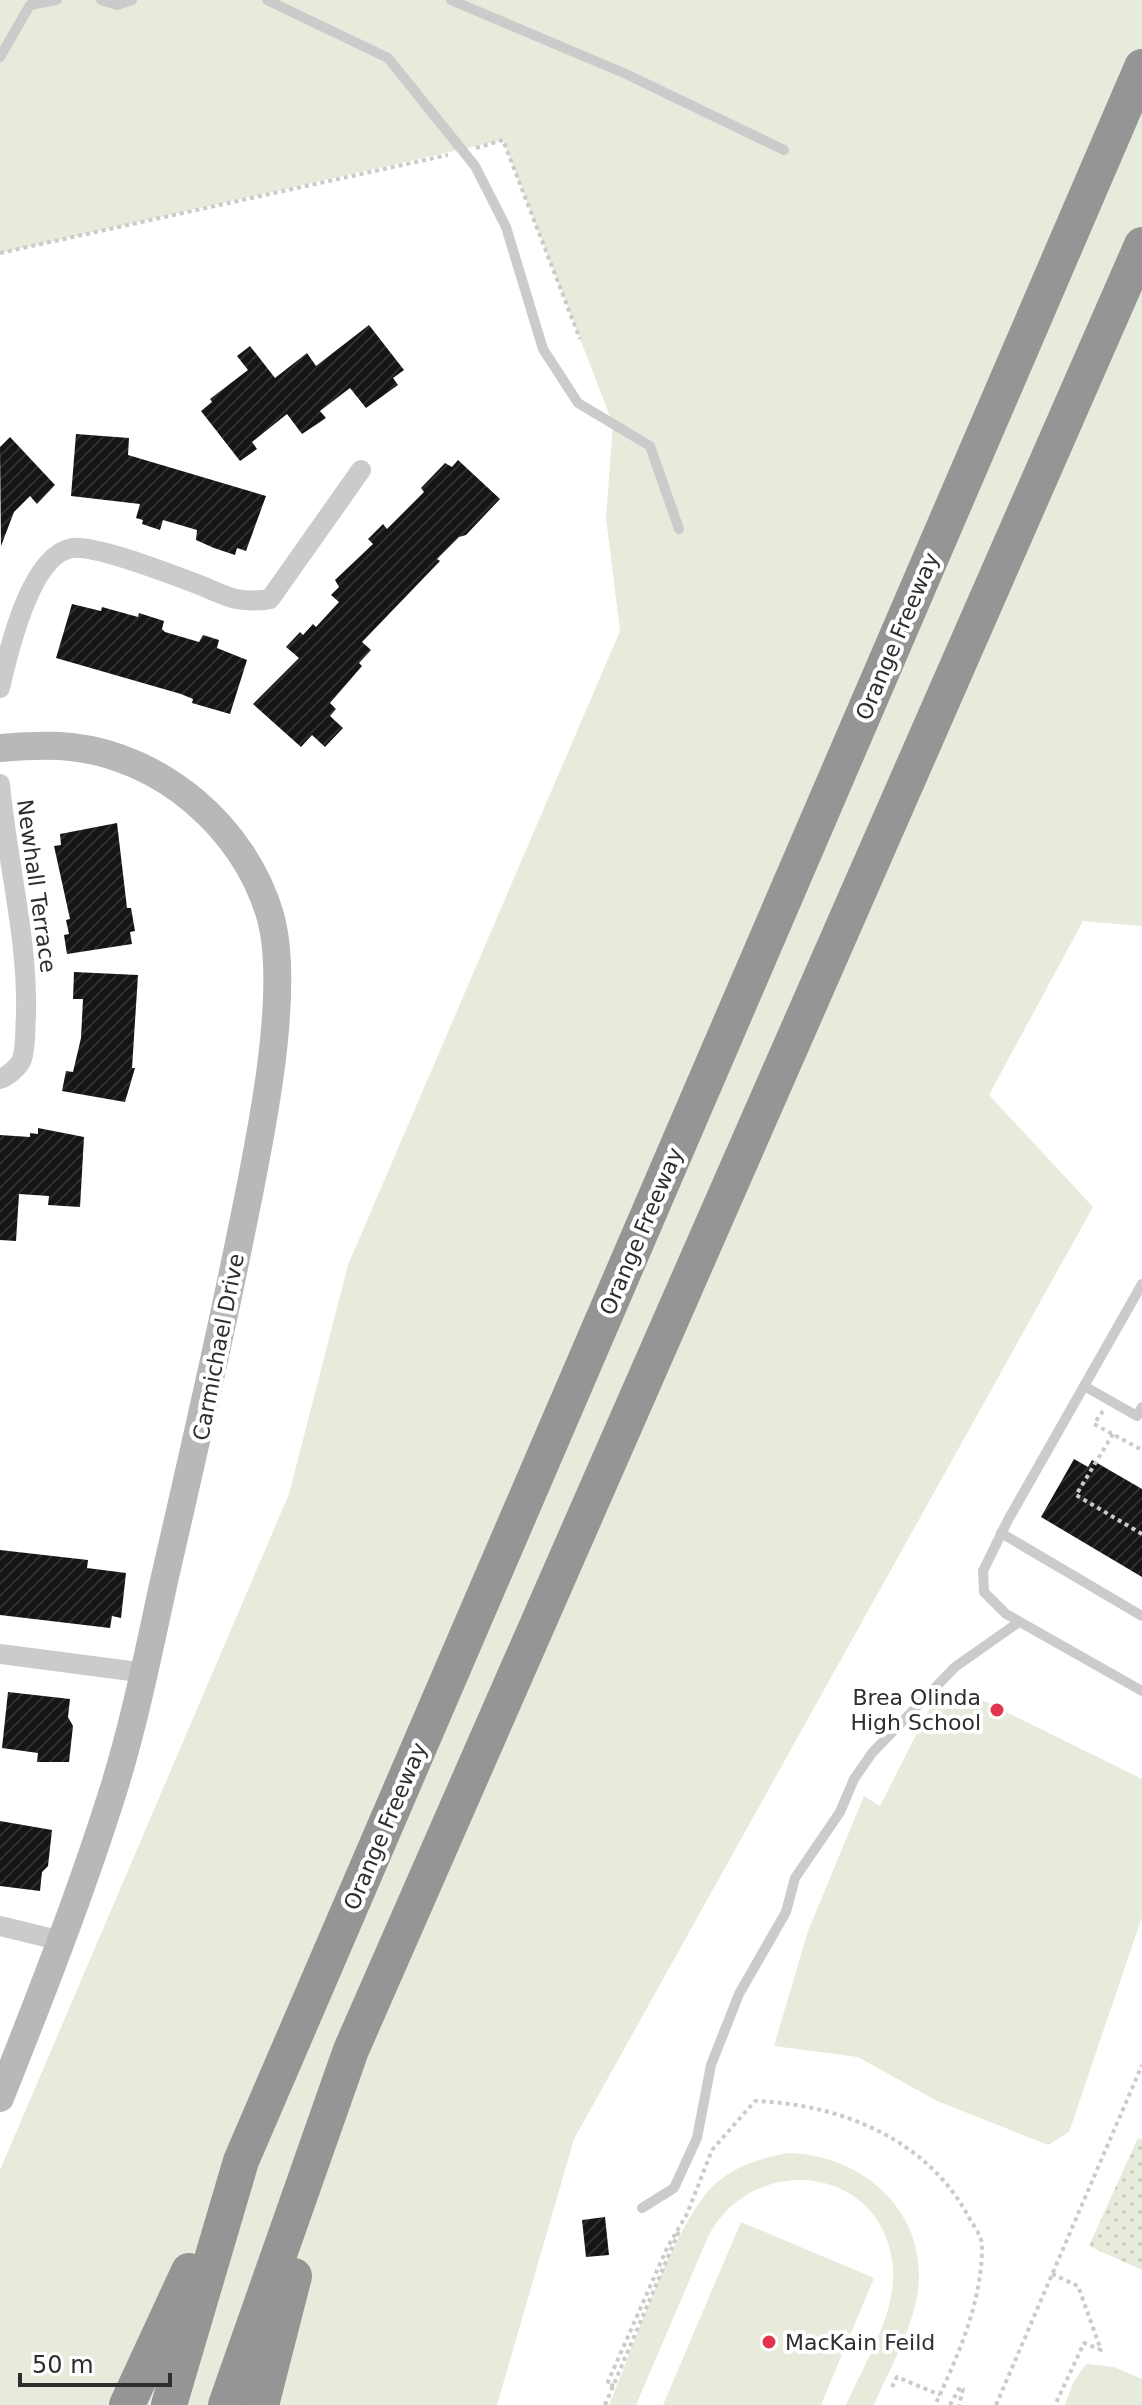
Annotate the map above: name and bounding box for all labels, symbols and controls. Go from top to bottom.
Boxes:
street label: Orange Freeway [851,549,944,724]
street label: Newhall Terrace [12,798,61,974]
street label: Orange Freeway [595,1144,688,1319]
street label: Carmichael Drive [188,1252,249,1443]
place label: Brea Olinda High School [850,1685,981,1735]
marker: Brea Olinda High School [988,1701,1006,1719]
street label: Orange Freeway [339,1739,432,1914]
place label: MacKain Feild [785,2330,935,2355]
marker: MacKain Feild [760,2333,778,2351]
scale bar [20,2337,170,2387]
text: 50 m [32,2351,94,2379]

